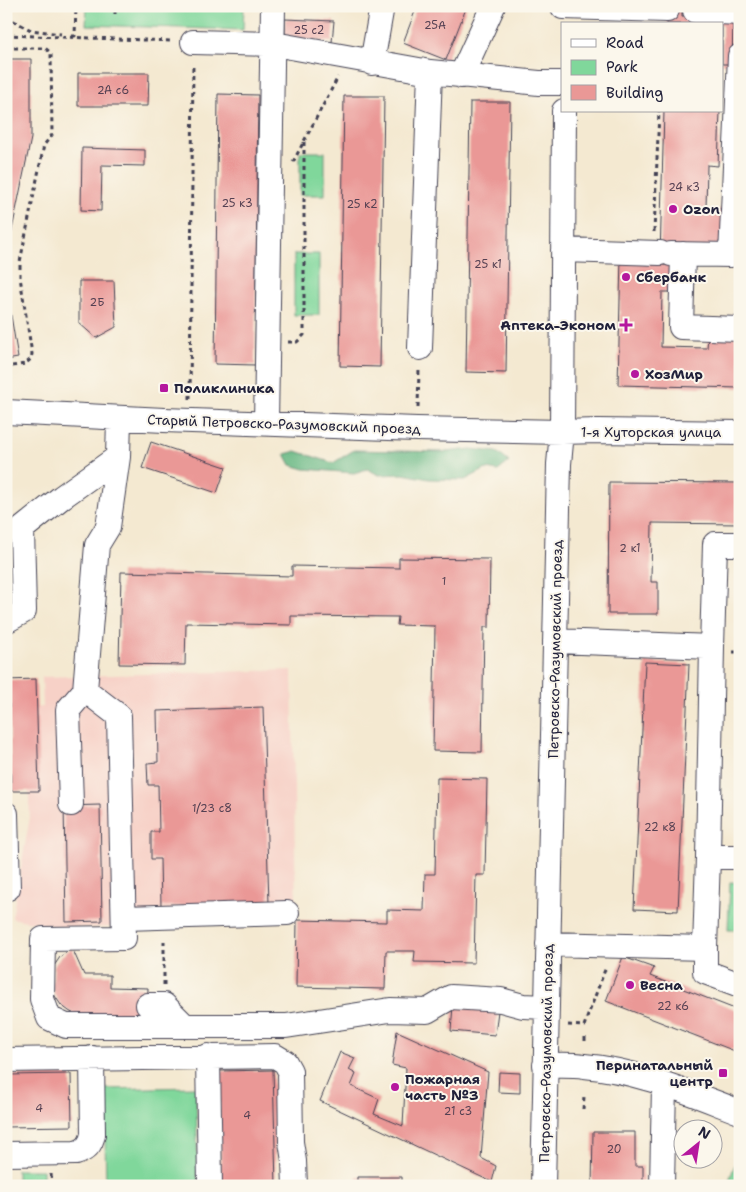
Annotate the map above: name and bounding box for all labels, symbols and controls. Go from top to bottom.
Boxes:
house number: 25А [424,18,446,33]
legend [561,22,724,112]
house number: 25 с2 [294,23,324,38]
text: Road [606,33,644,53]
text: Park [606,57,638,77]
house number: 2A c6 [97,83,129,98]
text: Building [606,83,663,103]
house number: 24 к3 [668,180,700,195]
house number: 25 к3 [221,196,253,211]
house number: 25 к2 [346,197,378,212]
place label: Ozon [683,200,720,218]
marker: Ozon [667,203,679,215]
house number: 25 к1 [474,257,502,272]
place label: Сбербанк [636,268,706,286]
marker: Сбербанк [620,271,632,283]
house number: 2Б [90,295,104,310]
place label: Аптека-Эконом [500,316,616,334]
marker: Аптека-Эконом [620,319,632,331]
place label: ХозМир [645,365,703,383]
marker: ХозМир [629,368,641,380]
place label: Поликлиника [174,379,275,397]
marker: Поликлиника [158,382,170,394]
street label: Старый Петровско-Разумовский проезд [147,410,421,438]
street label: 1-я Хуторская улица [581,423,722,441]
street label: Петровско-Разумовский проезд [544,539,566,758]
house number: 2 к1 [619,541,641,556]
house number: 1 [442,574,446,589]
house number: 1/23 с8 [192,801,232,816]
house number: 22 к8 [644,820,676,835]
street label: Петровско-Разумовский проезд [535,943,557,1162]
place label: Весна [640,976,683,994]
marker: Весна [624,979,636,991]
house number: 22 к6 [657,999,689,1014]
place label: Перинатальный центр [596,1056,713,1090]
marker: Перинатальный центр [717,1067,729,1079]
place label: Пожарная часть №3 [405,1070,480,1104]
marker: Пожарная часть №3 [389,1081,401,1093]
house number: 4 [35,1101,43,1116]
house number: 21 с3 [444,1104,472,1119]
house number: 4 [243,1108,251,1123]
north arrow [674,1120,724,1170]
text: N [695,1122,714,1143]
house number: 20 [606,1142,622,1157]

